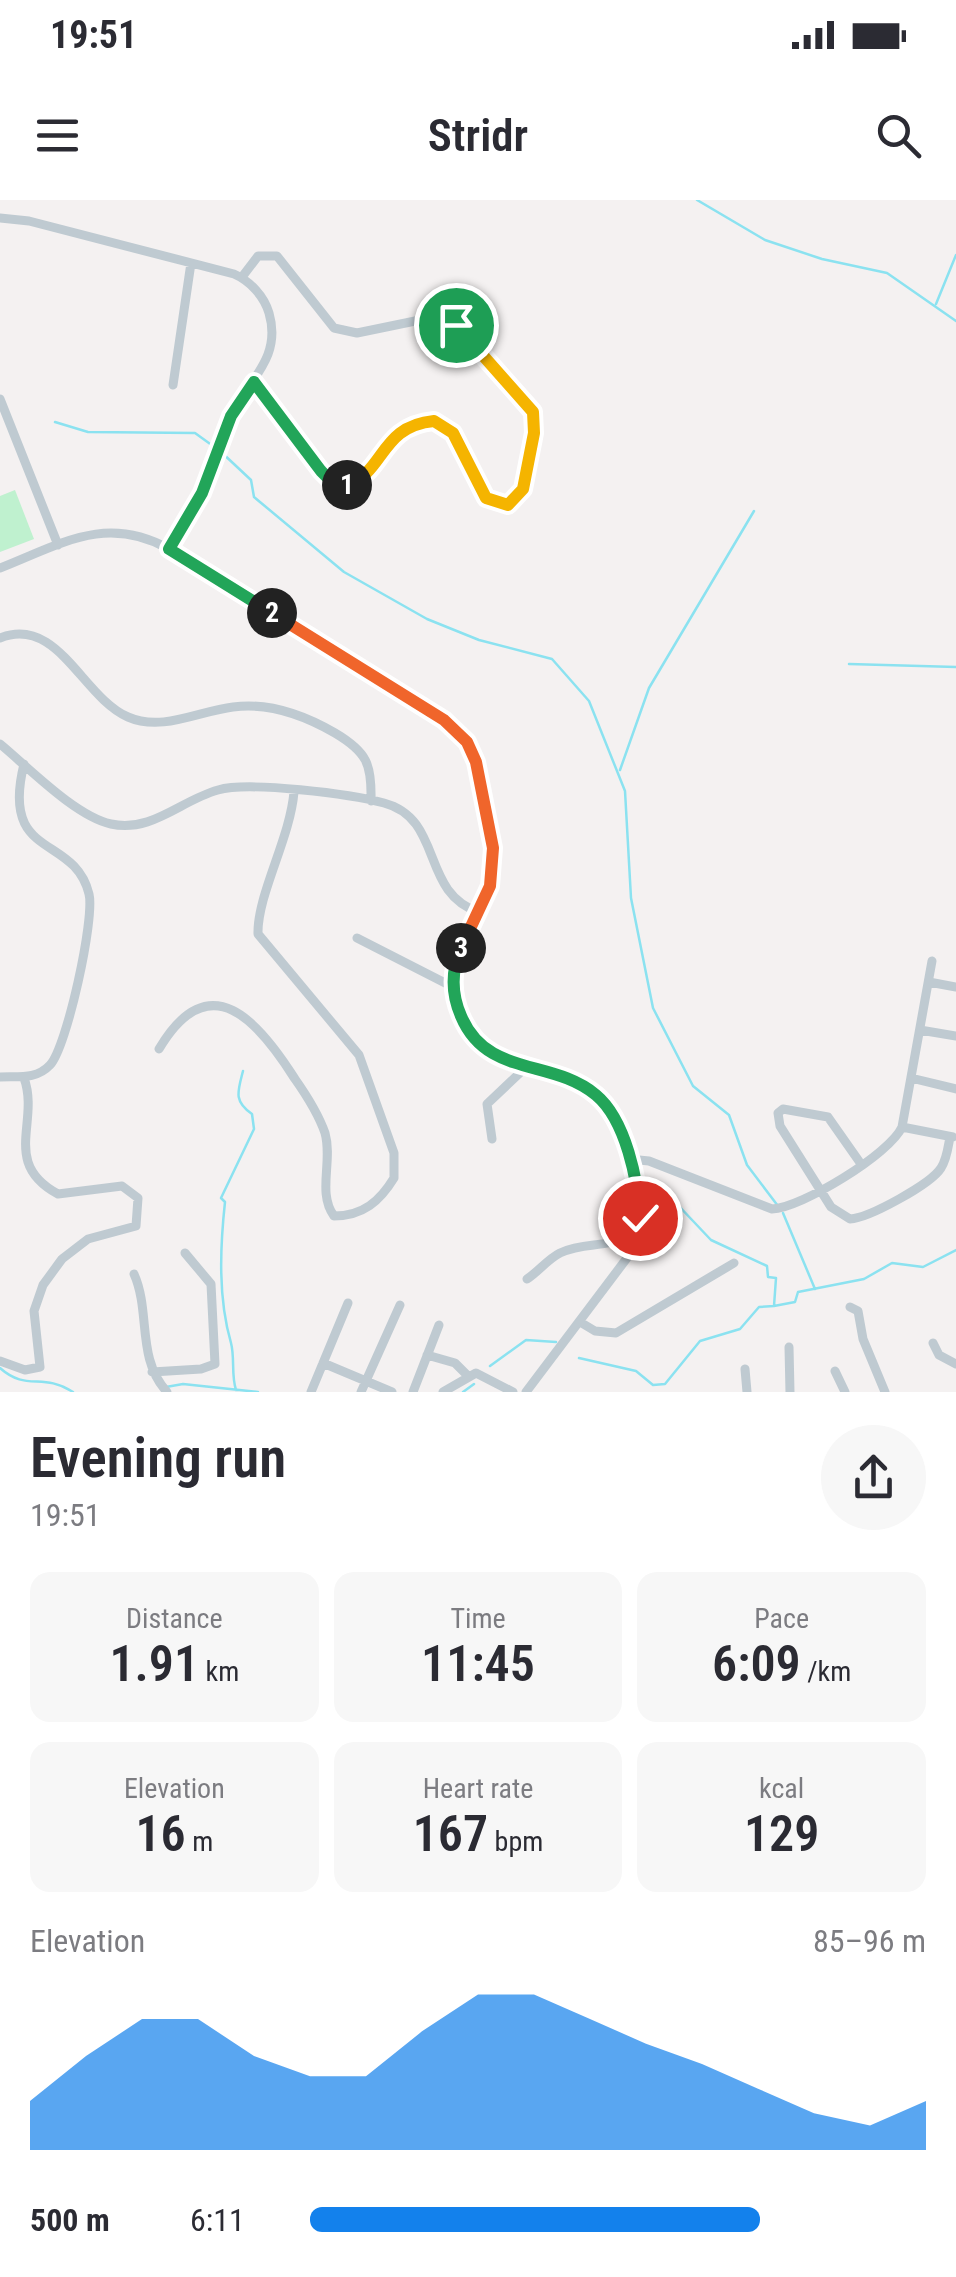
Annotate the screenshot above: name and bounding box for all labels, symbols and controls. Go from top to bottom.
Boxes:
text: 19:51 [50,13,137,57]
icon: menu [30,108,85,163]
icon: search [871,108,926,163]
text: Stridr [428,109,528,162]
pin [414,283,499,368]
icon: arrive [429,298,484,353]
pin: 1 [322,460,372,510]
text: 1 [340,468,354,501]
pin: 2 [247,588,297,638]
text: 2 [265,596,279,629]
pin: 3 [436,923,486,973]
text: 3 [454,931,468,964]
pin [598,1176,683,1261]
icon: check [613,1191,668,1246]
button: share [821,1425,926,1530]
text: Evening run [30,1426,286,1490]
text: 19:51 [30,1496,101,1534]
text: Distance [126,1602,223,1635]
text: Time [450,1602,506,1635]
text: Pace [754,1602,809,1635]
text: 1.91 [109,1635,199,1693]
text: 11:45 [421,1635,535,1693]
text: 6:09 [712,1635,801,1693]
text: km [199,1655,239,1688]
text: /km [801,1655,851,1688]
text: Elevation [124,1772,225,1805]
text: Heart rate [423,1772,533,1805]
text: kcal [759,1772,804,1805]
text: 16 [135,1805,186,1863]
text: 167 [413,1805,488,1863]
text: 129 [744,1805,819,1863]
text: m [186,1825,213,1858]
text: bpm [488,1825,543,1858]
text: Elevation [30,1922,145,1960]
text: 85–96 m [813,1922,926,1960]
text: 500 m [30,2201,110,2239]
text: 6:11 [190,2201,245,2239]

